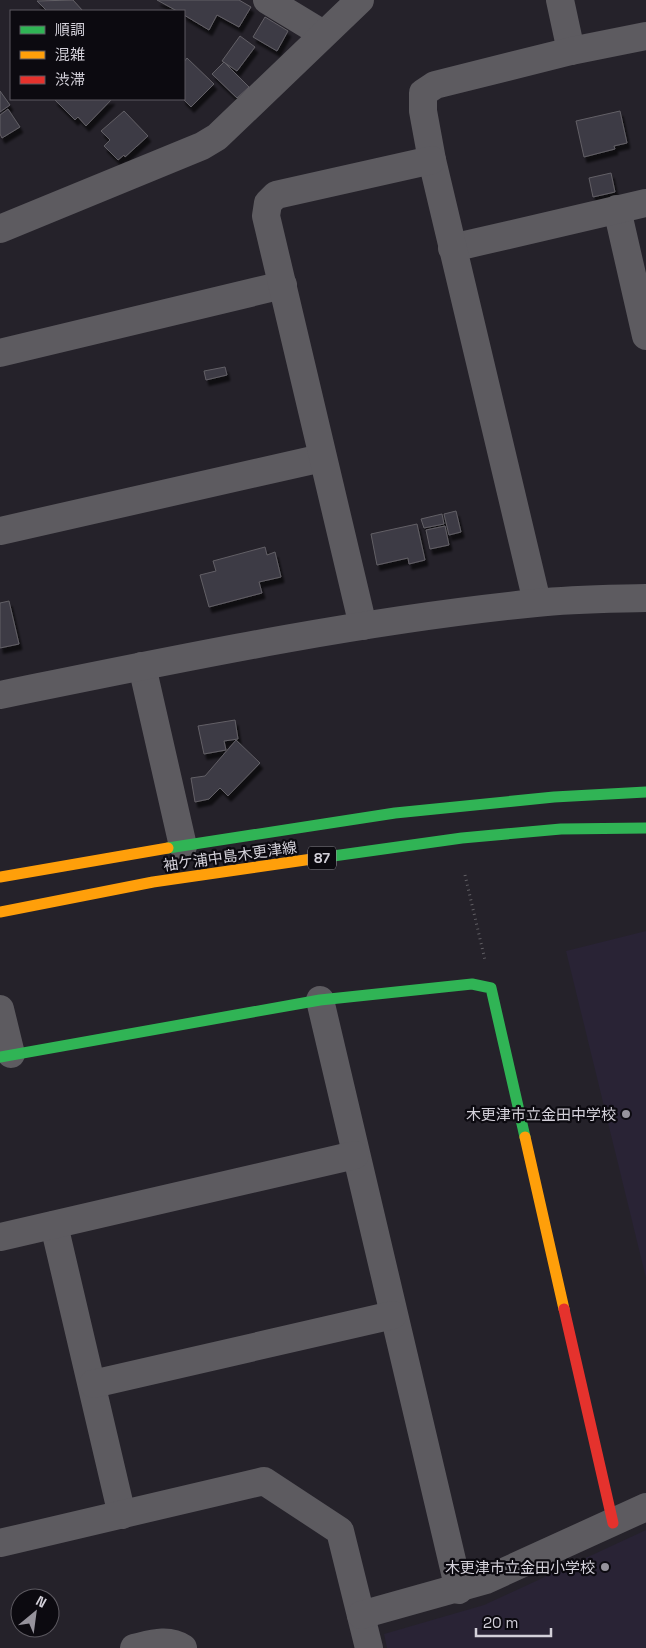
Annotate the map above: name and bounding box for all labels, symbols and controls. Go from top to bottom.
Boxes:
legend [10,10,185,100]
text: 順調 [55,20,85,39]
text: 混雑 [55,45,85,64]
text: 渋滞 [55,70,85,89]
street label: 袖ケ浦中島木更津線 [162,837,298,875]
road number: 87 [308,846,336,870]
place label: 木更津市立金田中学校 [466,1105,616,1124]
marker: 木更津市立金田中学校 [620,1108,632,1120]
place label: 木更津市立金田小学校 [445,1558,595,1577]
marker: 木更津市立金田小学校 [599,1561,611,1573]
north arrow [10,1588,60,1638]
text: N [33,1591,50,1612]
scale bar [476,1606,551,1638]
text: 20 m [483,1613,518,1632]

